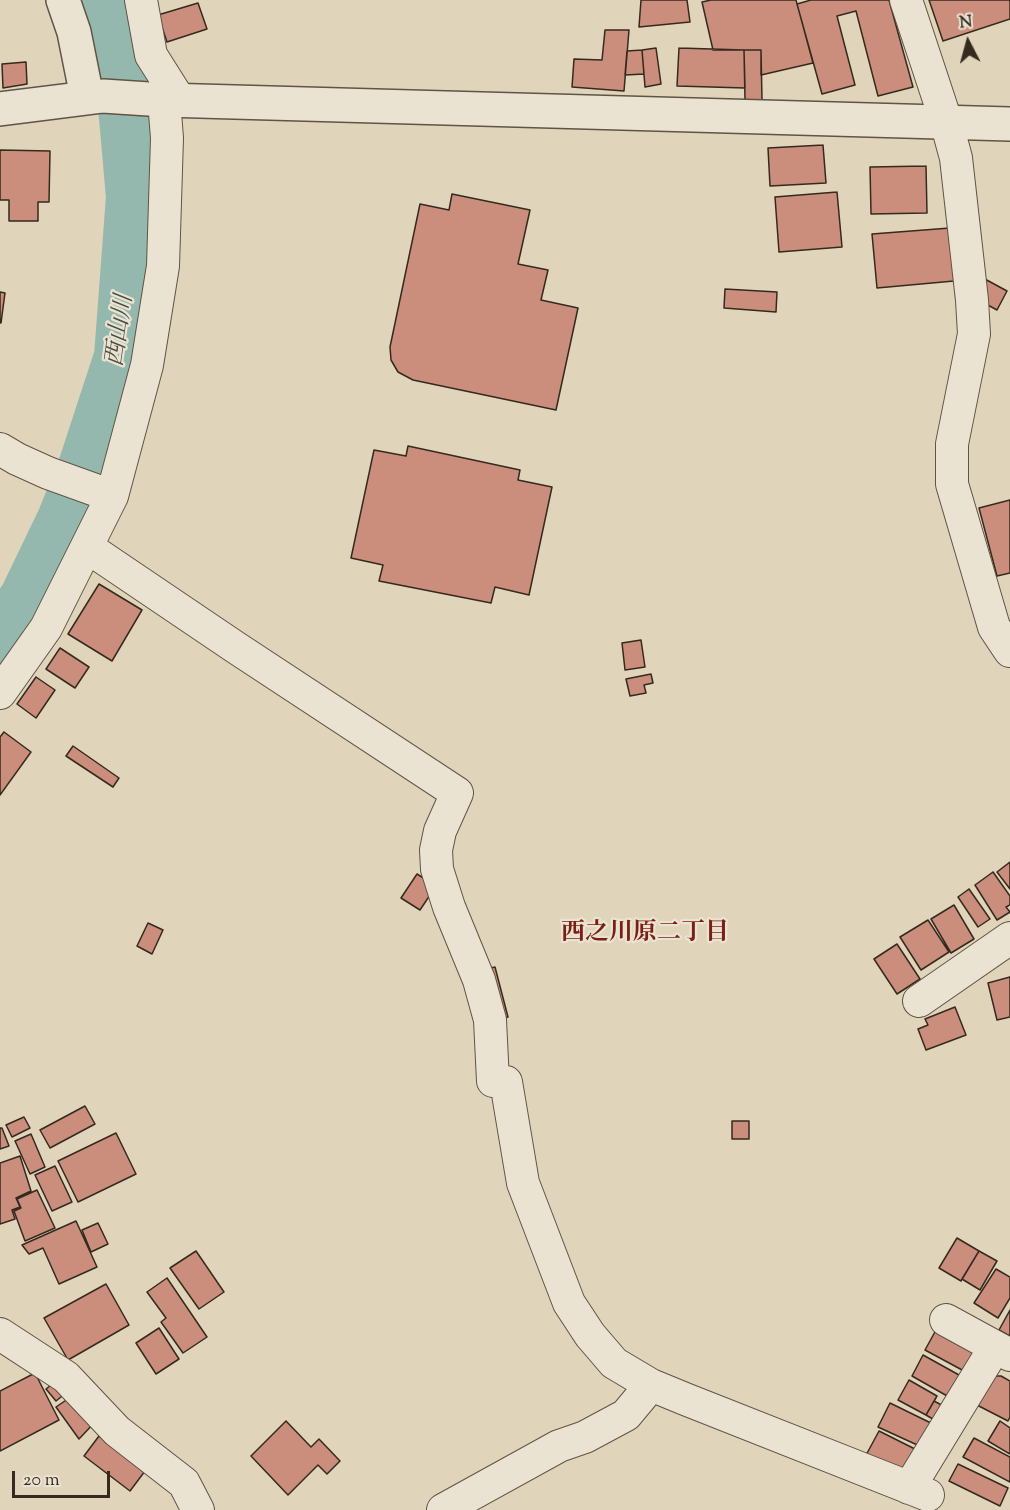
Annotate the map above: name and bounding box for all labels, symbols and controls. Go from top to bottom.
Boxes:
text: N [959,11,974,36]
north arrow [938,12,998,72]
water label: 西山川 [103,293,141,369]
district label: 西之川原二丁目 [561,921,729,949]
scale bar [15,1459,112,1497]
text: 20 m [23,1468,60,1494]

